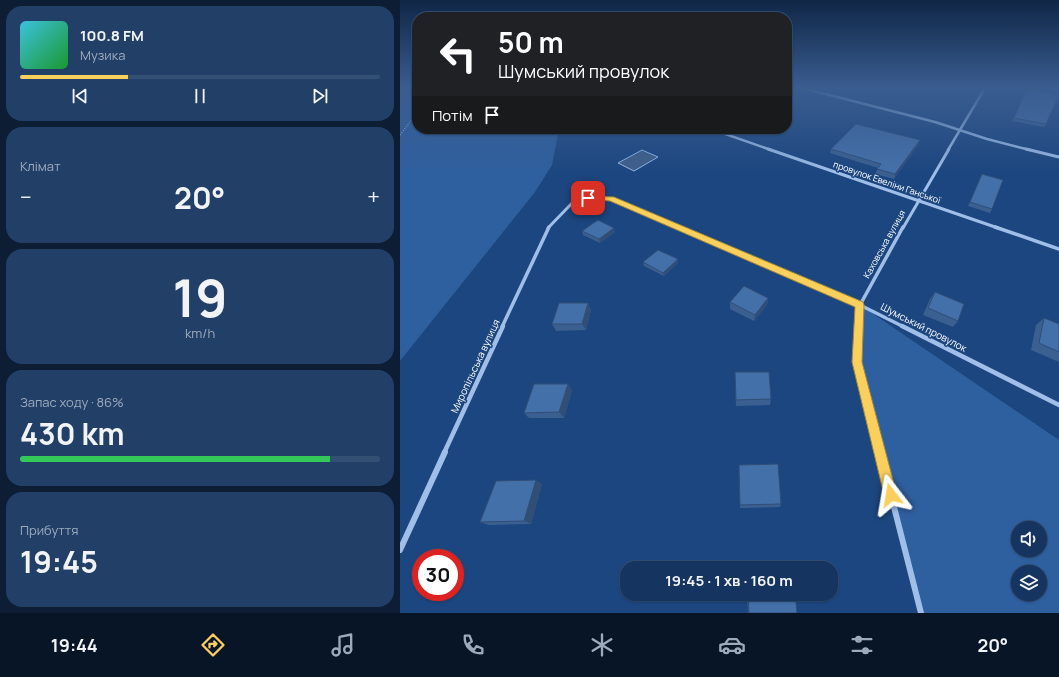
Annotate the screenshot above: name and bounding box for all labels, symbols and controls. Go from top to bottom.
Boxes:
text: 50 m [498,23,564,61]
text: 100.8 FM [80,25,144,46]
icon: left [432,28,484,80]
text: Музика [80,46,125,64]
text: Шумський провулок [498,59,669,83]
icon: previous [69,85,91,107]
icon: pause [189,85,211,107]
icon: next [309,85,331,107]
icon: arrive [481,104,503,126]
text: Потім [432,105,473,126]
text: Клімат [20,157,61,175]
street label: провулок Евеліни Ганської [832,158,943,207]
text: 20° [174,177,225,218]
pin [571,181,605,215]
text: − [20,182,32,212]
text: + [367,182,380,212]
icon: arrive [577,187,599,209]
street label: Каховська вулиця [860,207,908,281]
text: 19 [172,262,228,333]
street label: Шумський провулок [878,299,970,355]
street label: Миропільська вулиця [447,317,503,415]
text: km/h [185,324,215,342]
text: Запас ходу · 86% [20,393,124,411]
text: 430 km [20,413,125,454]
position arrow [870,474,912,516]
text: Прибуття [20,521,78,539]
map controls [1011,521,1047,601]
button: sound [1011,521,1047,557]
text: 19:45 [20,541,98,582]
speed limit sign: 30 [412,549,464,601]
button: layers [1011,565,1047,601]
text: 19:45 · 1 хв · 160 m [665,570,793,591]
icon: directions [199,631,227,659]
icon: music [329,631,357,659]
icon: phone [459,631,487,659]
icon: climate [588,631,616,659]
icon: car [718,631,746,659]
icon: filters [848,631,876,659]
text: 19:44 [51,633,98,657]
text: 20° [977,633,1008,657]

